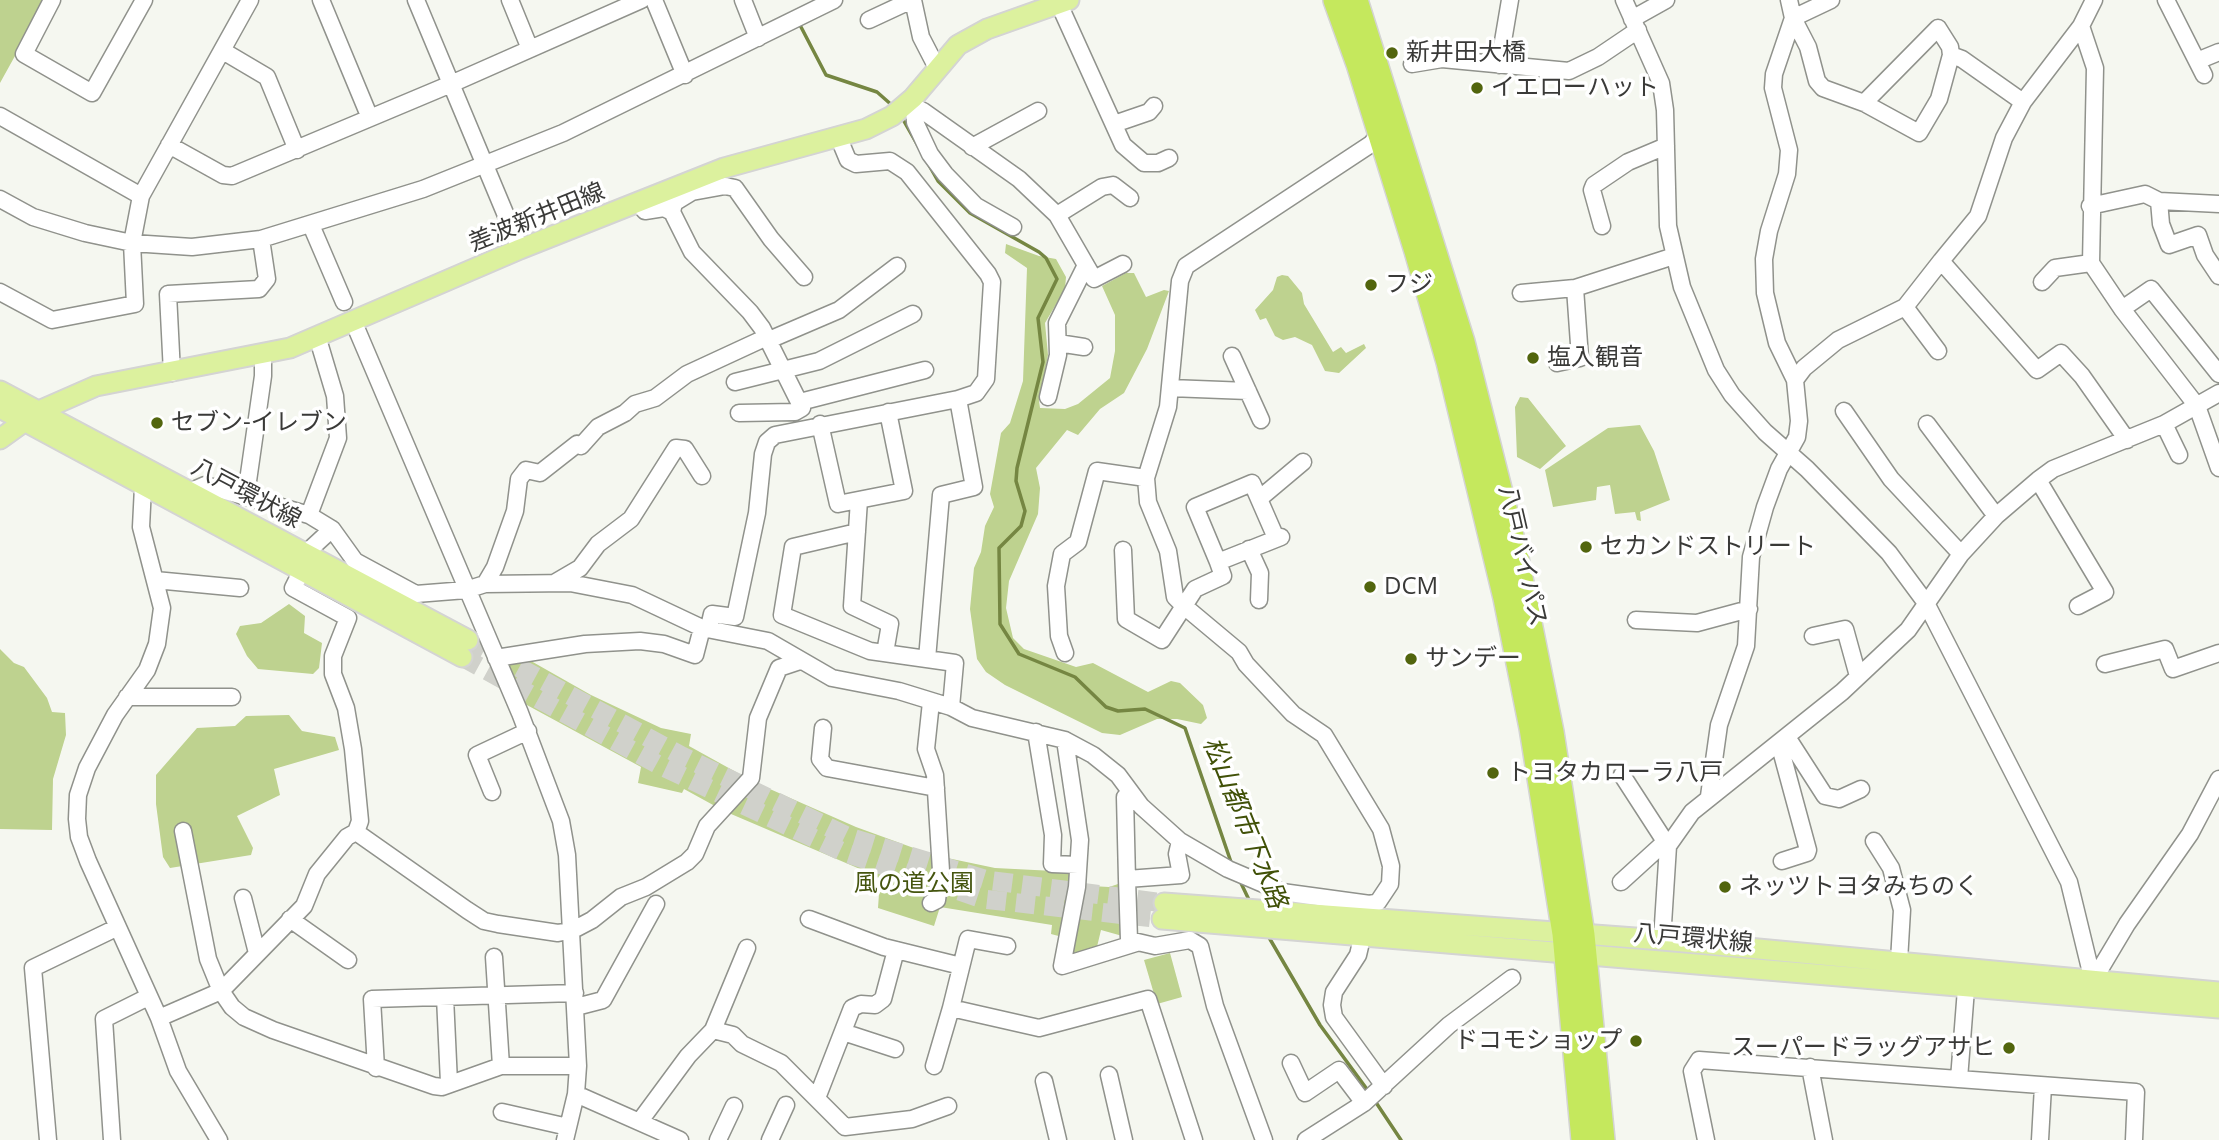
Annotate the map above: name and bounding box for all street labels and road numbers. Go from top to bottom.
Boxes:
street label: 差波新井田線 [465,178,609,258]
street label: 八戸環状線 [186,453,306,535]
street label: 八戸バイパス [1492,483,1552,629]
street label: 八戸環状線 [1632,919,1754,959]

